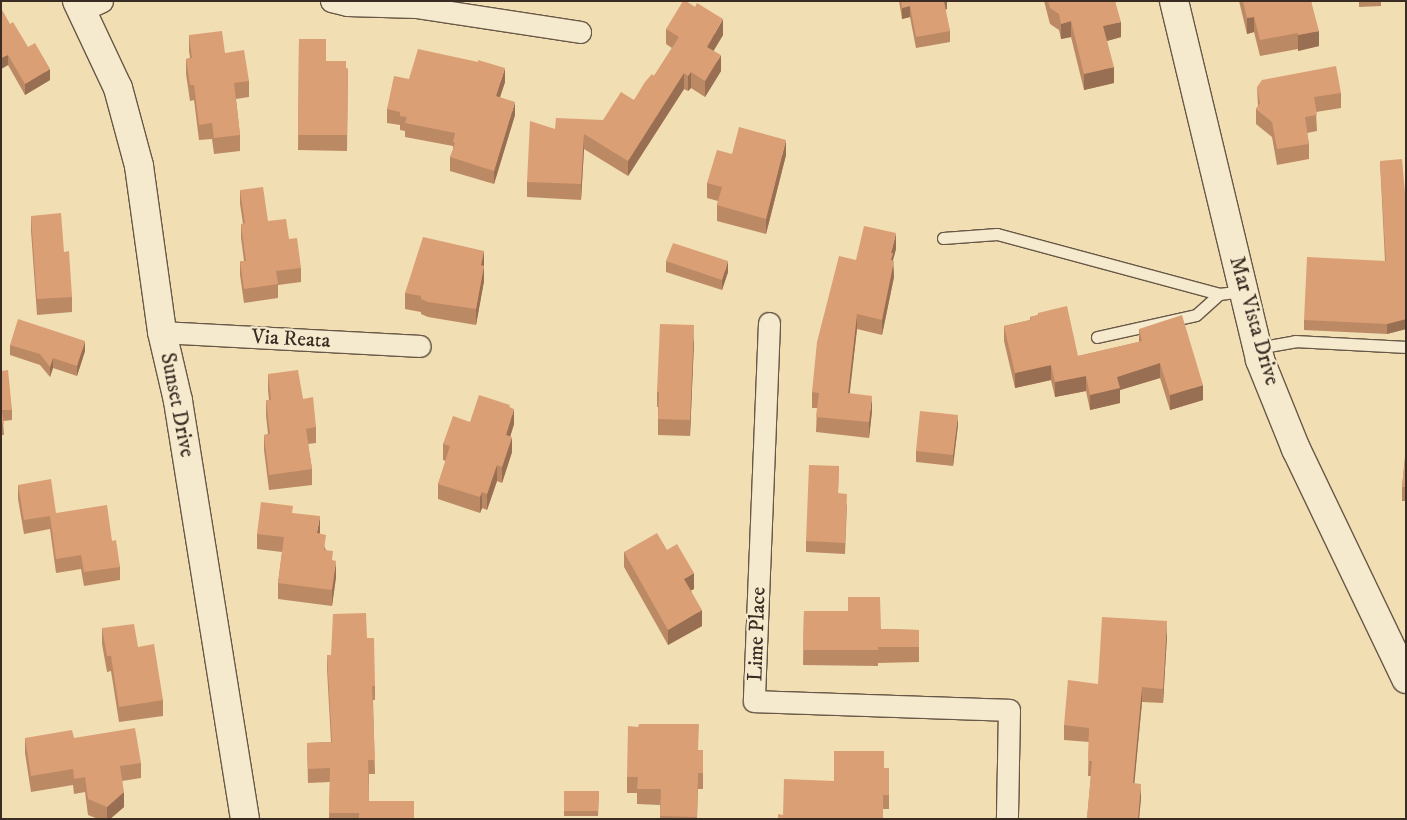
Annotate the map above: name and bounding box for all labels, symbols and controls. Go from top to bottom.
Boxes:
street label: Mar Vista Drive [1224,254,1284,388]
street label: Via Reata [251,324,331,354]
street label: Sunset Drive [155,351,199,459]
street label: Lime Place [743,586,771,682]

